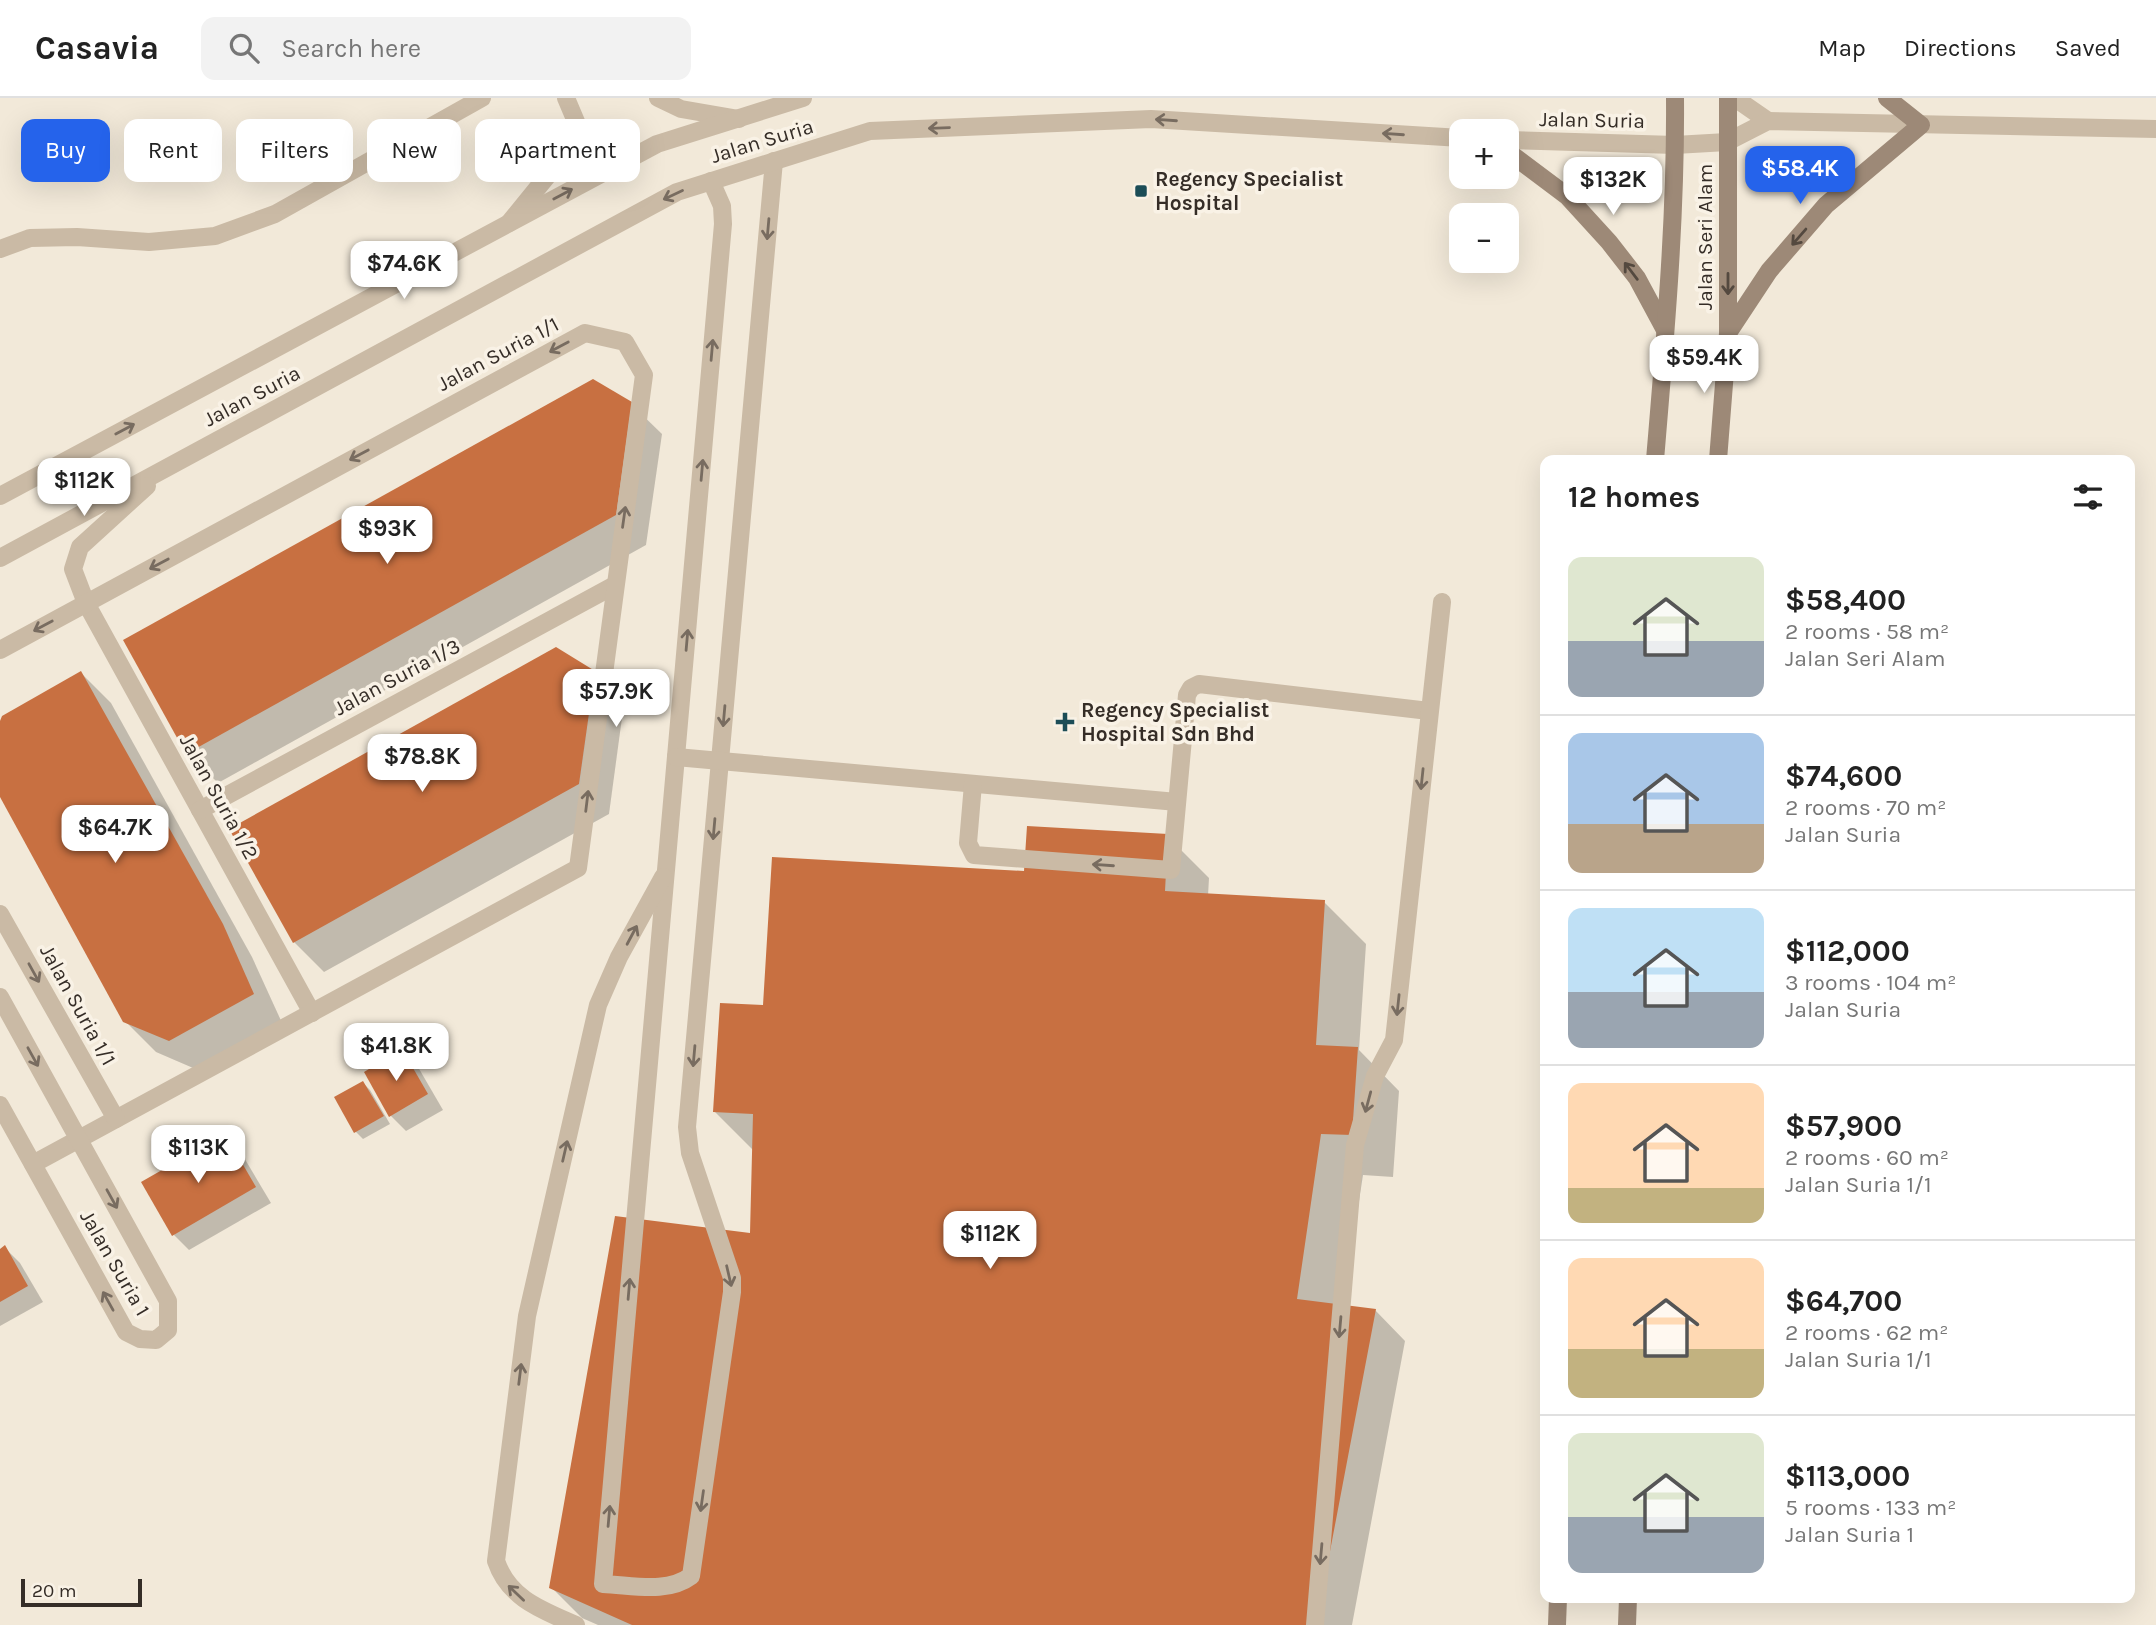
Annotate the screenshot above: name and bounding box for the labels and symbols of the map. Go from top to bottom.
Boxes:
street label: Jalan Suria [1539,107,1645,133]
one-way arrow [1155,113,1178,126]
street label: Jalan Suria [708,114,816,168]
one-way arrow [928,121,951,134]
one-way arrow [1382,127,1405,140]
pin: $58.4K [1743,146,1857,206]
pin: $132K [1564,158,1662,217]
street label: Jalan Seri Alam [1693,164,1717,310]
place label: Regency Specialist Hospital [1155,167,1343,215]
marker: Regency Specialist Hospital [1133,183,1149,199]
one-way arrow [552,187,573,201]
one-way arrow [663,189,684,202]
one-way arrow [761,217,774,240]
one-way arrow [1791,227,1807,245]
pin: $74.6K [347,242,461,301]
one-way arrow [1624,262,1639,281]
one-way arrow [1721,272,1735,295]
street label: Jalan Suria 1/1 [433,312,563,396]
pin: $59.4K [1647,336,1761,395]
one-way arrow [550,340,570,354]
one-way arrow [706,340,719,362]
street label: Jalan Suria [200,361,304,431]
one-way arrow [114,422,135,435]
one-way arrow [350,448,370,462]
pin: $112K [35,458,133,518]
one-way arrow [696,459,709,481]
pin: $93K [346,506,428,566]
one-way arrow [618,507,631,529]
one-way arrow [150,557,170,571]
one-way arrow [33,620,54,634]
one-way arrow [681,629,694,652]
street label: Jalan Suria 1/3 [330,634,464,720]
pin: $57.9K [559,670,673,729]
place label: Regency Specialist Hospital Sdn Bhd [1081,698,1269,746]
one-way arrow [717,704,730,726]
marker: Regency Specialist Hospital Sdn Bhd [1055,712,1075,732]
street label: Jalan Suria 1/2 [175,730,263,864]
pin: $78.8K [365,734,479,794]
one-way arrow [1415,767,1428,790]
one-way arrow [580,790,593,813]
pin: $64.7K [58,806,172,865]
one-way arrow [707,817,720,840]
one-way arrow [1092,858,1115,871]
one-way arrow [625,925,639,945]
street label: Jalan Suria 1/1 [35,941,121,1069]
one-way arrow [28,962,41,983]
one-way arrow [1391,993,1404,1016]
pin: $41.8K [339,1024,453,1083]
one-way arrow [687,1044,700,1066]
one-way arrow [27,1046,40,1067]
one-way arrow [1360,1091,1373,1113]
pin: $113K [149,1126,247,1185]
one-way arrow [559,1140,572,1163]
one-way arrow [106,1188,119,1209]
street label: Jalan Suria 1 [75,1206,155,1320]
pin: $112K [941,1212,1039,1271]
one-way arrow [724,1265,737,1287]
one-way arrow [623,1279,636,1301]
one-way arrow [101,1291,115,1311]
one-way arrow [1333,1316,1346,1338]
one-way arrow [513,1363,526,1385]
one-way arrow [695,1489,708,1512]
one-way arrow [603,1505,616,1528]
one-way arrow [1314,1542,1327,1565]
scale bar [21,1576,142,1608]
one-way arrow [508,1584,525,1601]

